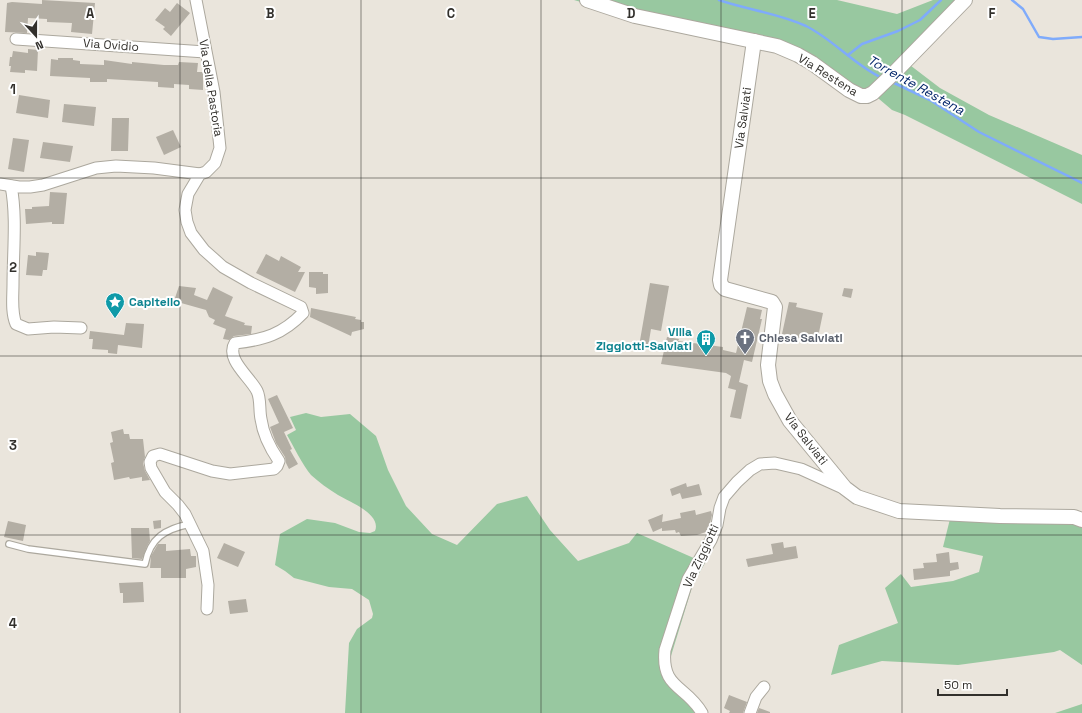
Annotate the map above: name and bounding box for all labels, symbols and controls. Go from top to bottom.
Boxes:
text: A [86,5,95,22]
text: B [266,5,275,22]
text: C [447,5,455,22]
text: D [627,5,636,22]
text: E [808,5,816,22]
text: F [989,5,996,22]
north arrow [16,16,56,56]
street label: Via Ovidio [83,35,139,55]
text: N [34,37,46,53]
street label: Via della Pastoria [195,38,227,138]
street label: Via Restena [795,50,861,100]
water label: Torrente Restena [865,51,968,119]
text: 1 [10,81,16,98]
street label: Via Salviati [731,86,755,150]
text: 2 [9,259,17,276]
place icon: Capitello [104,291,126,319]
place label: Capitello [129,294,180,310]
place label: Villa Ziggiotti-Salviati [596,324,692,354]
church icon: Chiesa Salviati [734,327,756,355]
building icon: Villa Ziggiotti-Salviati [695,328,717,356]
place label: Chiesa Salviati [759,330,843,346]
street label: Via Salviati [781,410,831,468]
text: 3 [9,437,17,454]
street label: Via Ziggiotti [679,522,723,590]
text: 4 [9,615,17,632]
scale bar [938,671,1007,697]
text: 50 m [944,677,972,693]

